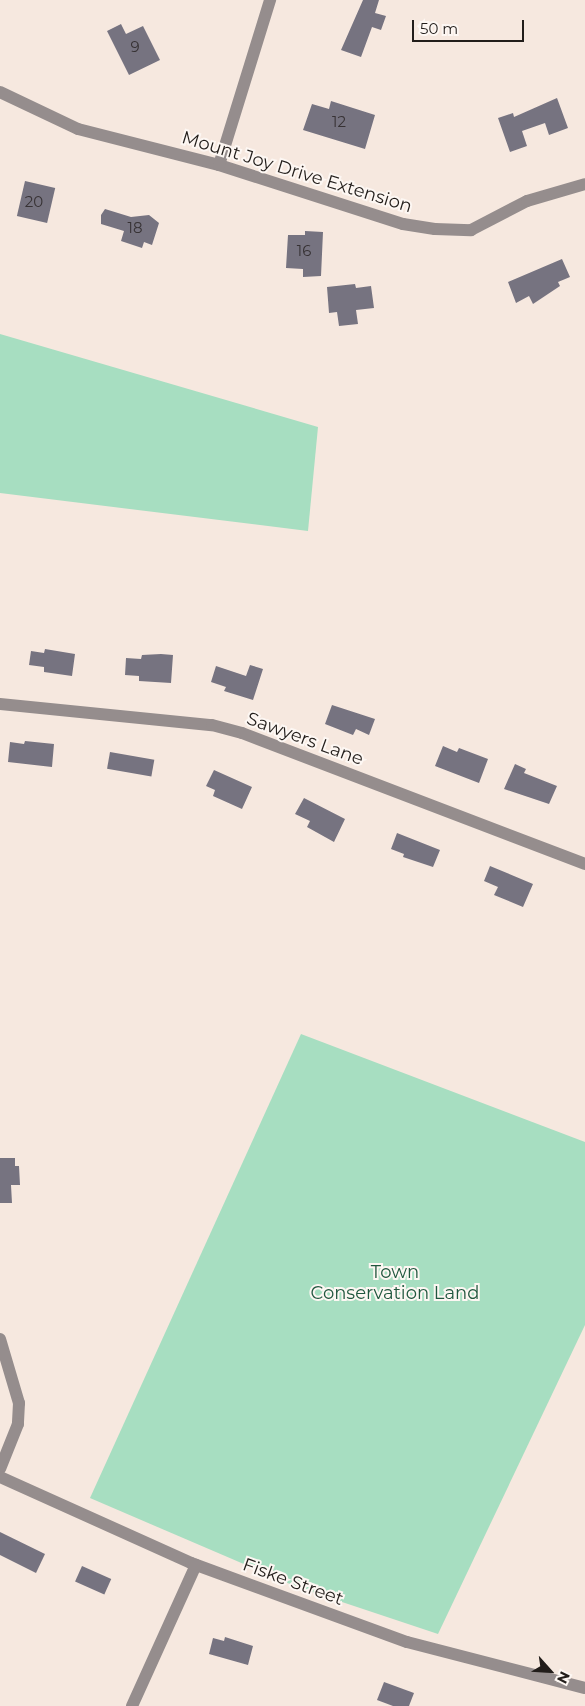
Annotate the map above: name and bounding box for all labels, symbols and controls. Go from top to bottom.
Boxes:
scale bar [415,10,528,42]
text: 50 m [420,19,458,38]
house number: 9 [130,38,140,56]
house number: 12 [332,113,346,131]
street label: Mount Joy Drive Extension [179,127,415,217]
house number: 20 [25,193,43,211]
house number: 18 [128,219,142,237]
house number: 16 [297,242,311,260]
street label: Sawyers Lane [244,708,366,770]
park label: Town Conservation Land [311,1262,479,1304]
street label: Fiske Street [240,1554,346,1610]
north arrow [525,1646,575,1696]
text: N [553,1669,574,1687]

